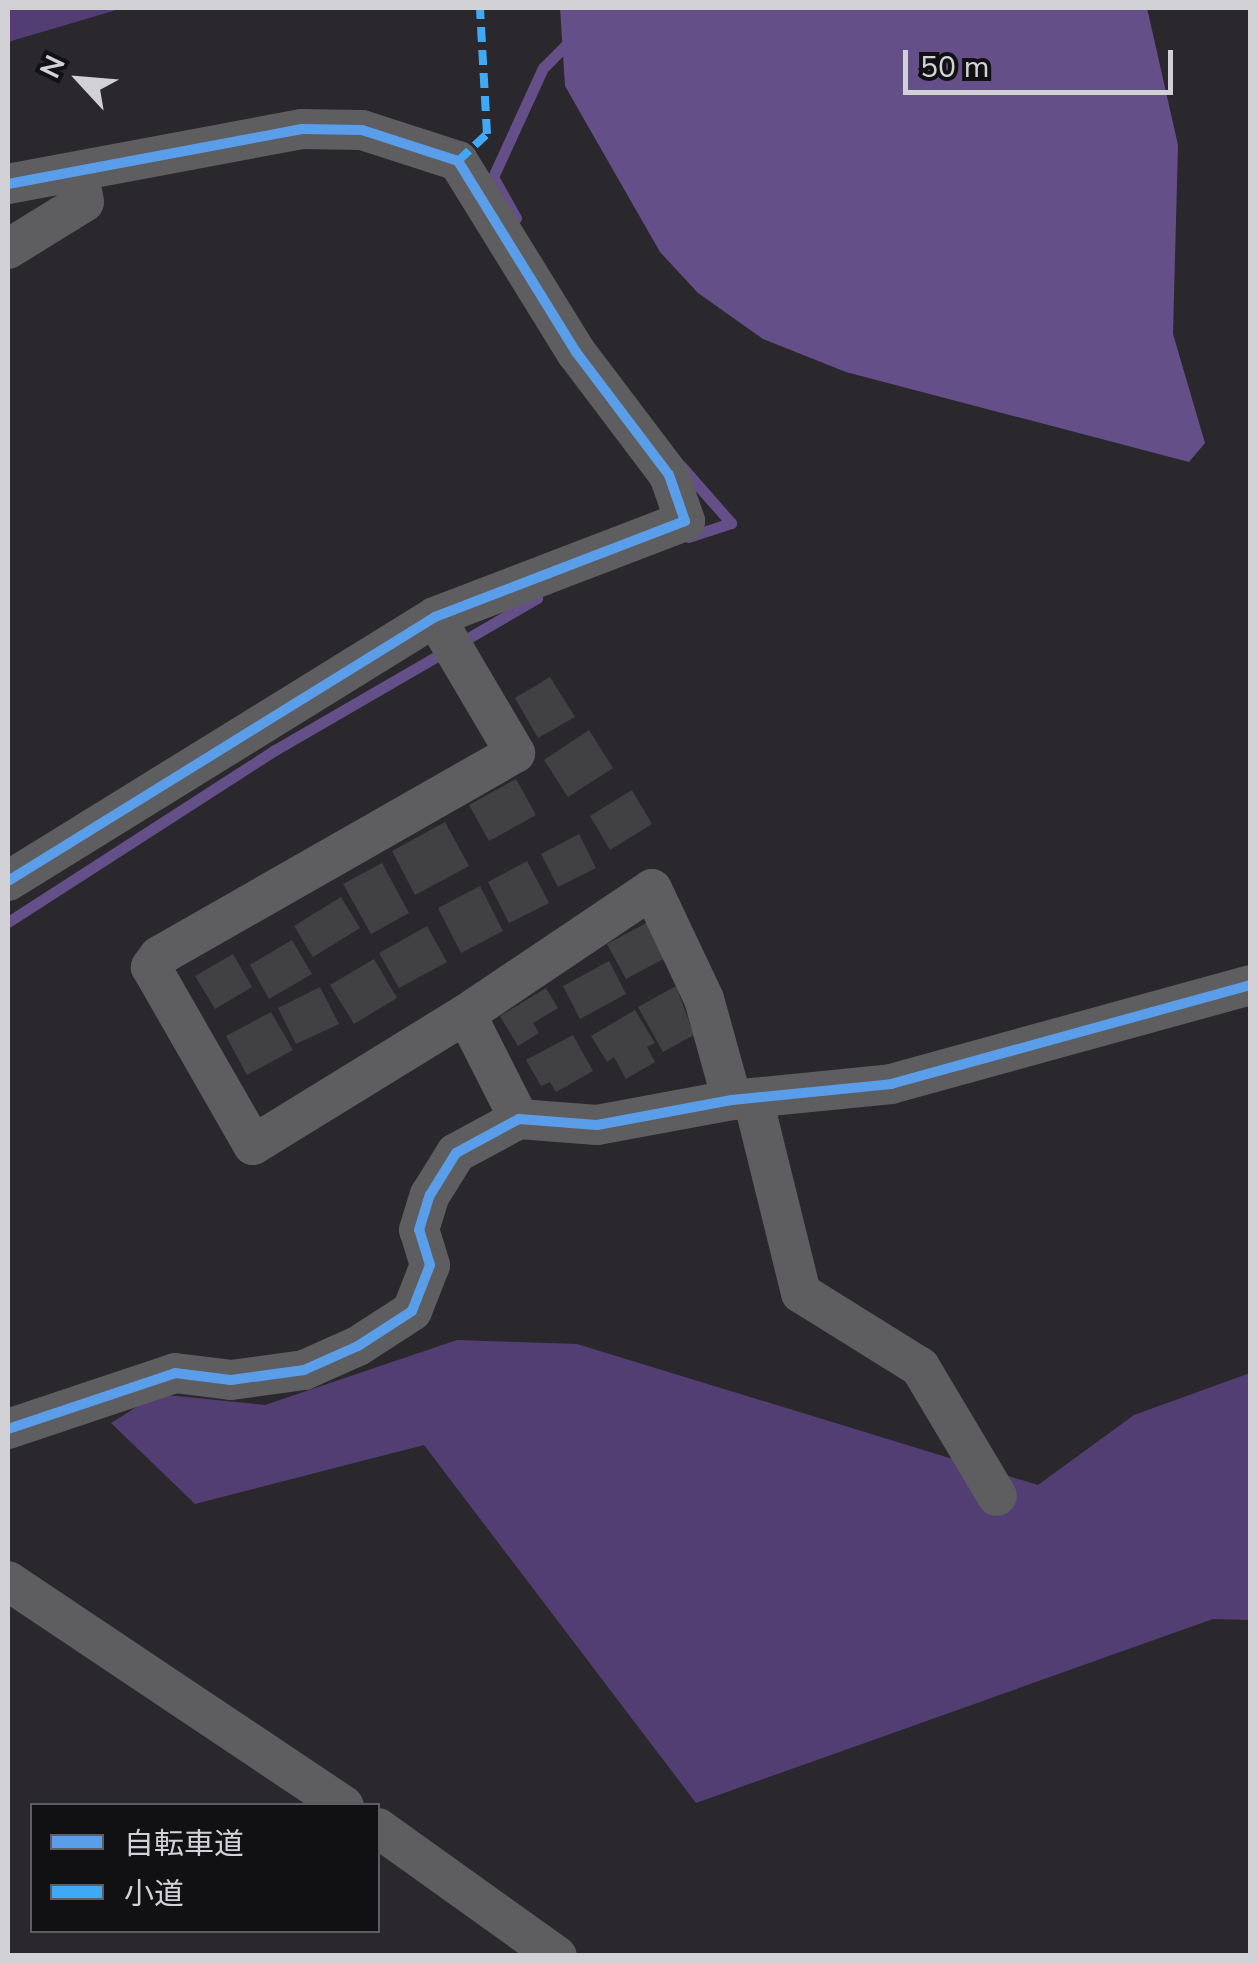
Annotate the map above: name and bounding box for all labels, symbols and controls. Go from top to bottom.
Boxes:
north arrow [30,30,130,130]
scale bar [908,30,1178,92]
text: 50 m [920,47,989,88]
text: N [31,49,75,85]
legend [30,1803,380,1933]
text: 自転車道 [124,1824,244,1865]
text: 小道 [124,1874,184,1915]

